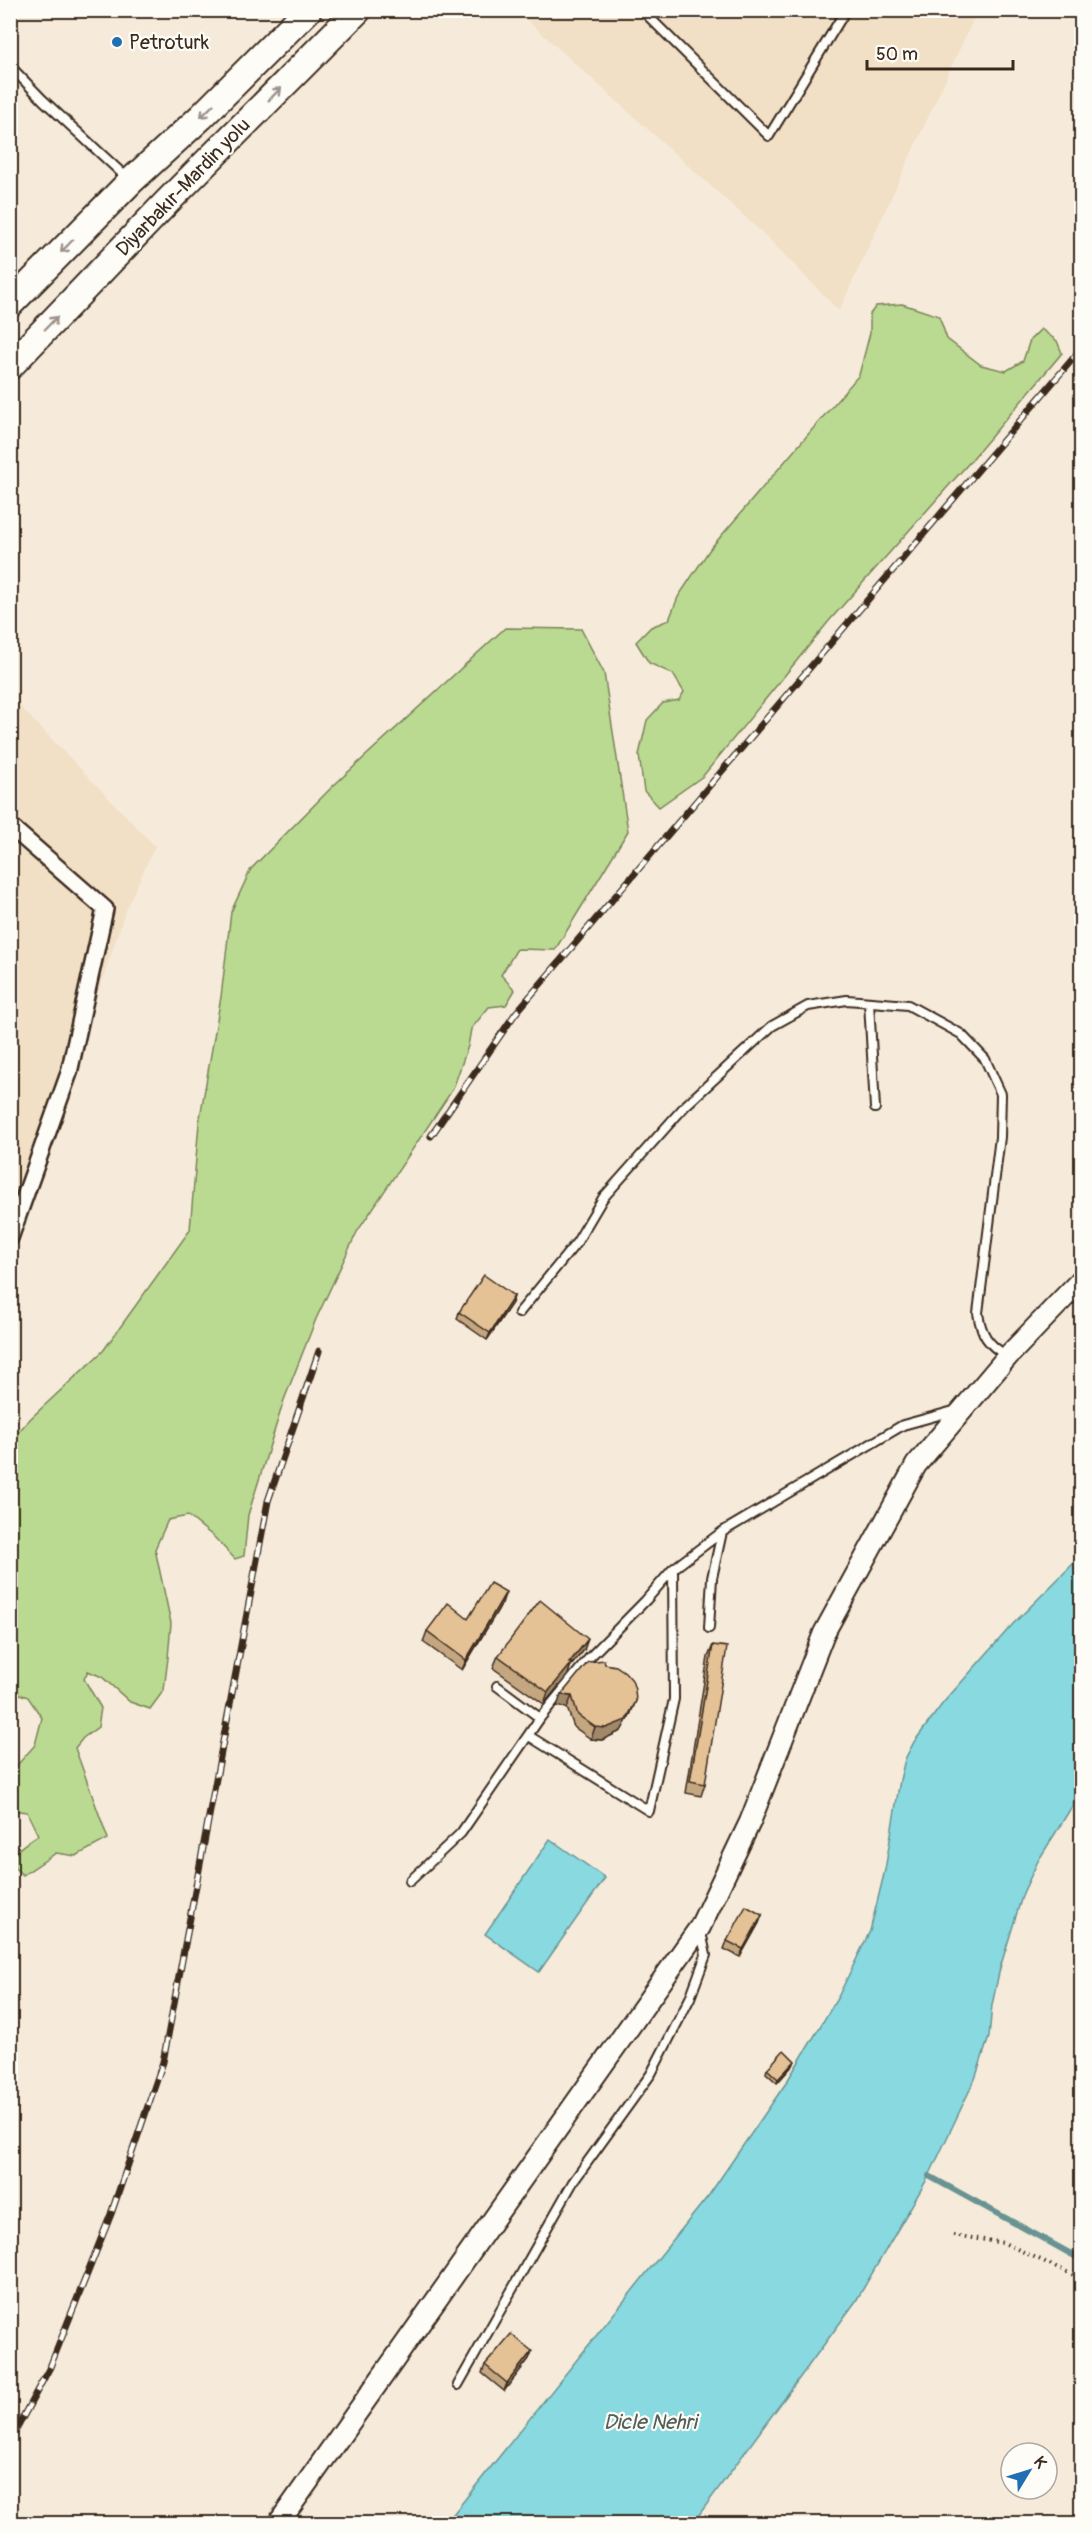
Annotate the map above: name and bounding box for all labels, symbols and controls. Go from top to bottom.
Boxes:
place label: Petroturk [129,30,210,55]
scale bar [867,33,1012,71]
marker: Petroturk [110,35,124,49]
text: 50 m [876,43,918,66]
one-way arrow [268,86,283,101]
one-way arrow [199,104,214,118]
street label: Diyarbakır-Mardin yolu [110,113,256,261]
one-way arrow [59,239,74,254]
one-way arrow [44,316,58,331]
water label: Dicle Nehri [603,2409,700,2436]
north arrow [999,2441,1059,2501]
text: K [1029,2452,1051,2473]

